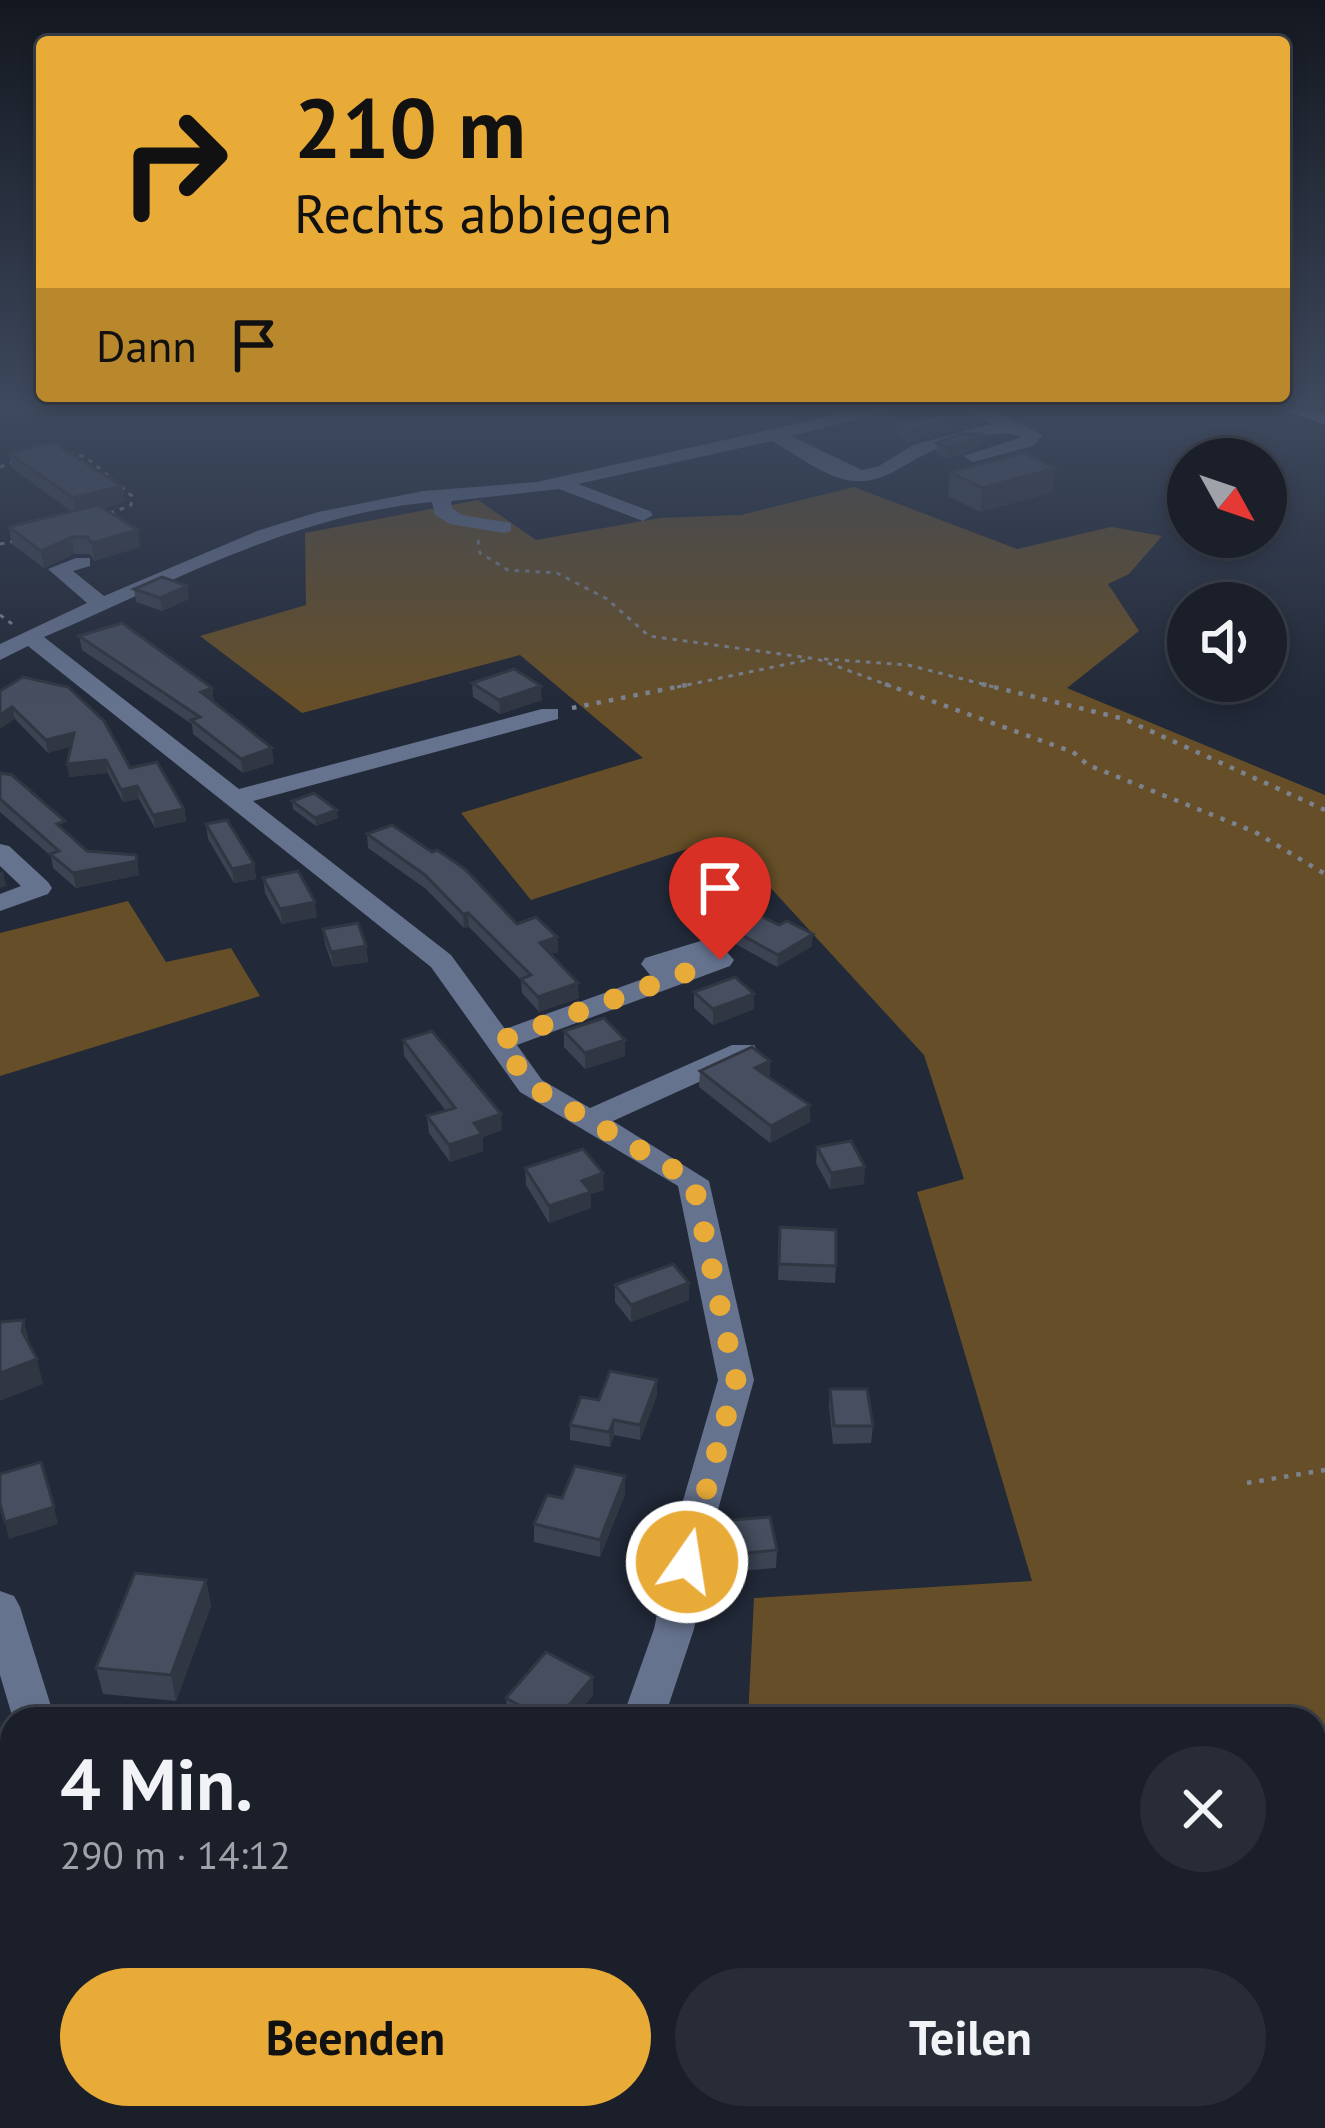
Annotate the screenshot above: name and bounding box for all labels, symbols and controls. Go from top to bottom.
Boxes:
text: 210 m [294,72,526,181]
icon: right [96,84,252,240]
text: Rechts abbiegen [294,178,672,248]
icon: arrive [221,312,287,378]
text: Dann [96,316,197,374]
north arrow [1167,438,1287,558]
map controls [1167,438,1287,702]
button: sound [1167,582,1287,702]
pin [669,837,771,960]
icon: arrive [687,855,753,921]
position arrow [624,1499,750,1625]
text: 4 Min. [60,1737,253,1830]
button: close [1140,1746,1266,1872]
text: 290 m · 14:12 [60,1829,291,1880]
button: Beenden [60,1968,651,2106]
button: Teilen [675,1968,1266,2106]

